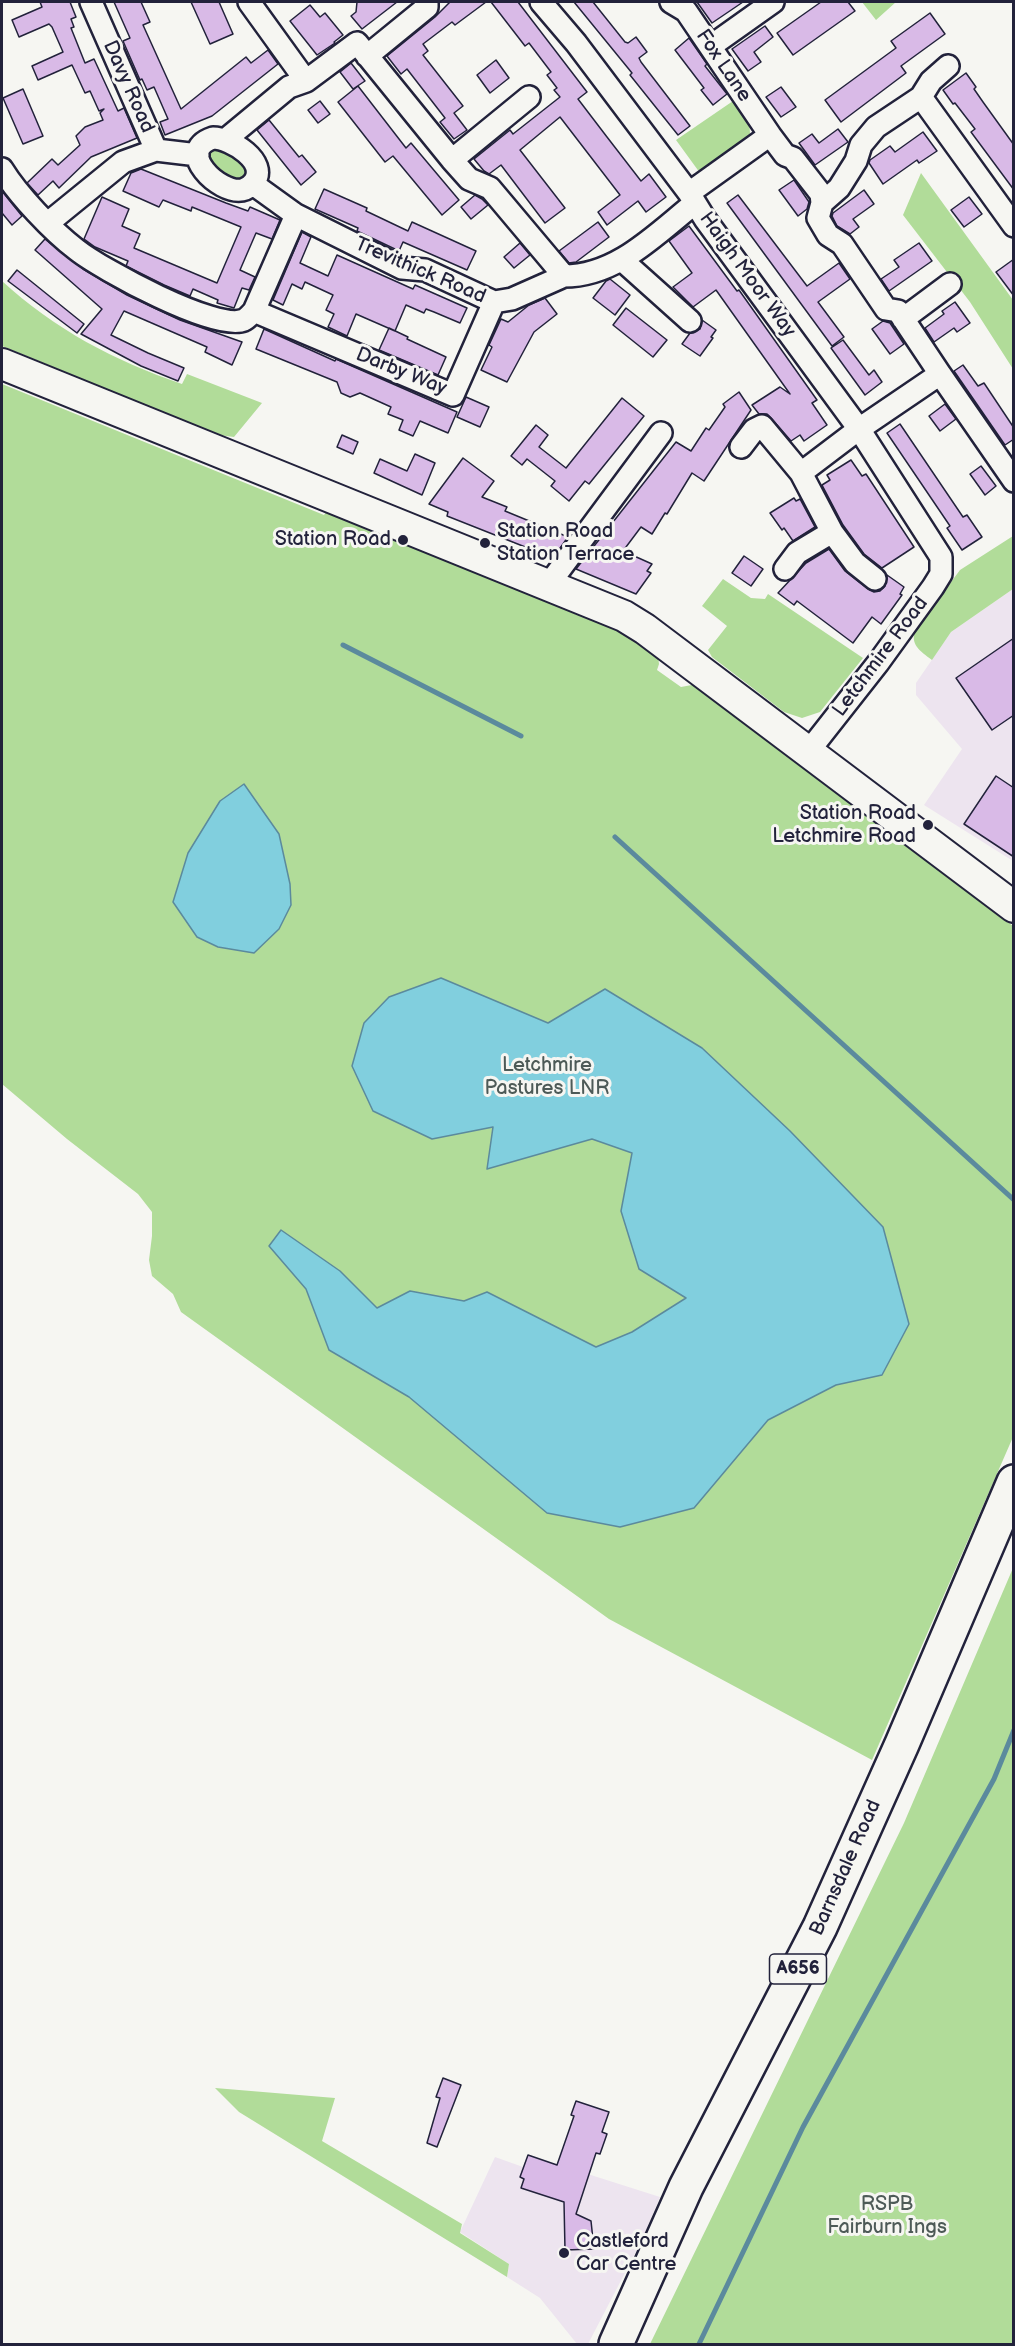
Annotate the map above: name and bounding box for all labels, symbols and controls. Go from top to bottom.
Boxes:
street label: Fox Lane [690,25,756,107]
street label: Davy Road [97,37,159,137]
street label: Haigh Moor Way [694,208,800,342]
street label: Trevithick Road [351,233,489,309]
street label: Darby Way [352,343,450,401]
place label: Station Road Station Terrace [497,520,634,567]
place label: Station Road [275,528,391,552]
marker: Station Road [396,533,410,547]
marker: Station Road Station Terrace [478,536,492,550]
street label: Letchmire Road [828,592,934,722]
place label: Station Road Letchmire Road [772,802,916,849]
marker: Station Road Letchmire Road [921,818,935,832]
park label: Letchmire Pastures LNR [485,1054,609,1101]
street label: Barnsdale Road [805,1796,887,1940]
road number: A656 [770,1954,826,1984]
park label: RSPB Fairburn Ings [827,2193,947,2240]
place label: Castleford Car Centre [576,2230,676,2277]
marker: Castleford Car Centre [557,2246,571,2260]

